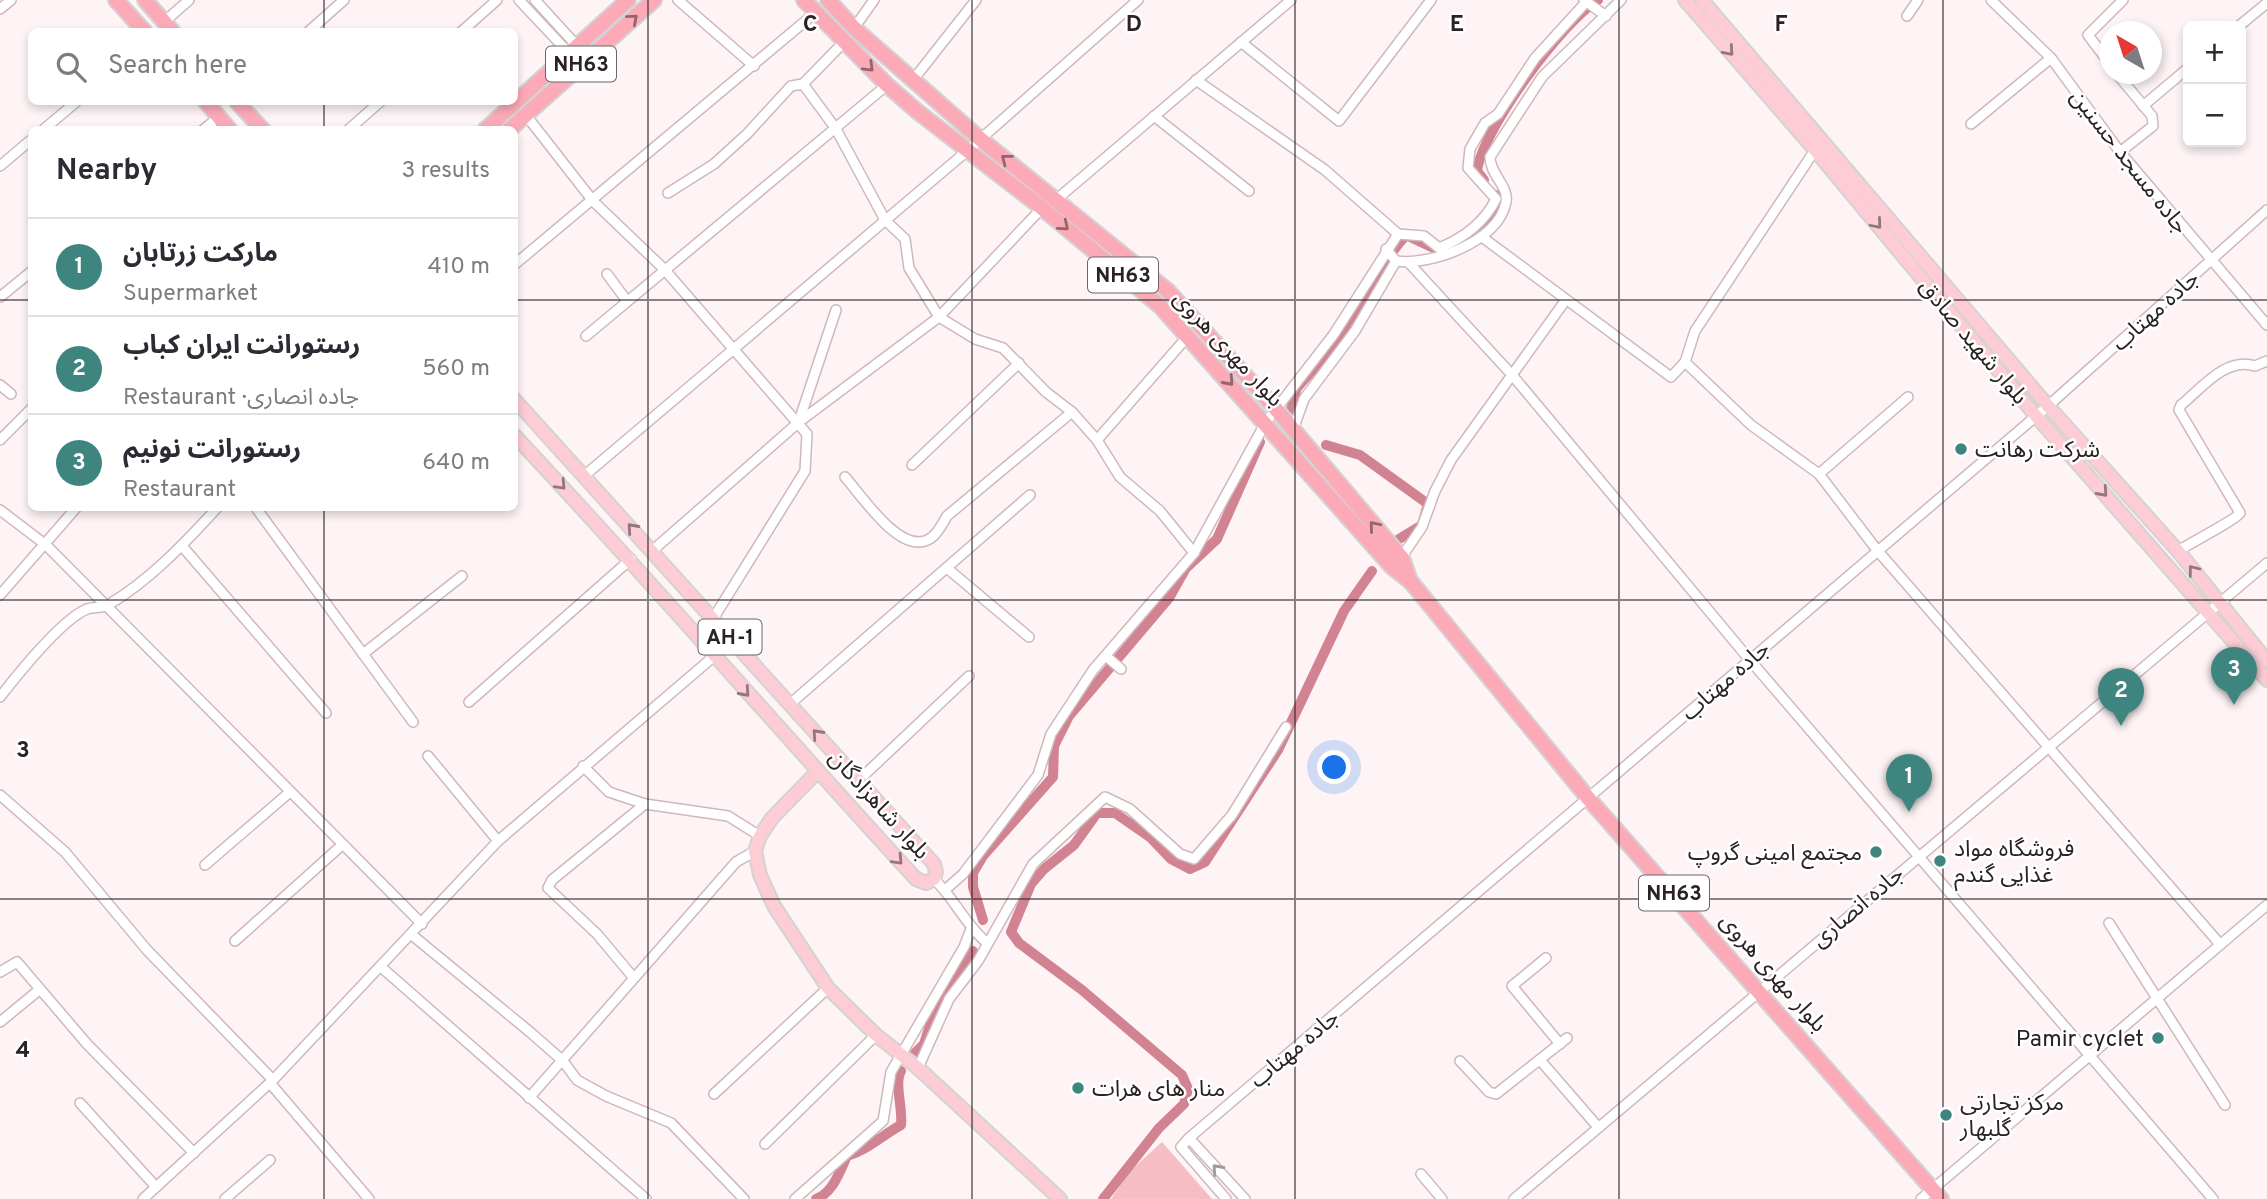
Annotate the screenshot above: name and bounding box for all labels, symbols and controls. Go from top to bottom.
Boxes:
text: C [803,11,817,40]
text: D [1126,11,1142,40]
text: E [1450,11,1464,40]
text: F [1774,11,1788,40]
one-way arrow [625,15,638,27]
north arrow [2099,21,2162,84]
map controls [2183,21,2246,147]
button: + [2183,21,2246,84]
search box [28,28,518,105]
one-way arrow [1721,43,1733,56]
road number: NH63 [546,46,616,82]
icon: search [52,48,90,86]
text: Search here [108,50,247,83]
one-way arrow [860,58,873,71]
street label: جاده مسجد حسنین [2062,84,2194,241]
button: − [2183,84,2246,147]
text: Nearby [56,153,157,190]
one-way arrow [1001,155,1013,168]
text: 3 results [401,157,490,186]
one-way arrow [1869,216,1881,229]
one-way arrow [1055,218,1068,230]
text: مارکت زرتابان [123,238,278,271]
text: 1 [74,253,84,282]
text: 410 m [427,253,490,282]
road number: NH63 [1088,258,1158,292]
street label: جاده مهتاب [2107,265,2206,359]
street label: بلوار شهید صادق [1911,274,2033,411]
text: Supermarket [123,280,258,309]
street label: بلوار مهری هروی [1166,285,1289,414]
text: رستورانت ایران کباب [123,330,360,363]
text: 2 [72,355,86,384]
text: 560 m [422,355,490,384]
one-way arrow [1221,373,1233,386]
text: Restaurant · جاده انصاری [123,384,359,413]
text: رستورانت نونیم [123,434,301,467]
place label: شرکت رهانت [1975,437,2100,466]
marker: شرکت رهانت [1953,441,1969,457]
text: 3 [72,449,86,478]
text: 640 m [422,449,490,478]
text: Restaurant [123,476,236,505]
one-way arrow [553,477,566,490]
one-way arrow [2095,484,2107,497]
one-way arrow [1370,521,1382,534]
one-way arrow [628,523,640,536]
one-way arrow [2188,565,2201,578]
road number: AH-1 [698,620,762,654]
street label: جاده مهتاب [1676,636,1777,728]
pin: 3 [2211,647,2257,705]
pin: 2 [2098,668,2144,726]
one-way arrow [737,683,749,696]
one-way arrow [813,729,825,742]
text: 3 [16,737,30,766]
street label: بلوار شاهزادگان [821,745,935,867]
your location [1317,750,1351,784]
pin: 1 [1886,754,1932,812]
place label: فروشگاه مواد غذایی گندم [1954,836,2074,892]
place label: مجتمع امینی گروپ [1688,840,1862,869]
marker: مجتمع امینی گروپ [1868,844,1884,860]
one-way arrow [890,852,902,865]
marker: فروشگاه مواد غذایی گندم [1932,853,1948,869]
street label: جاده انصاری [1806,861,1911,955]
road number: NH63 [1639,876,1709,910]
street label: بلوار مهری هروی [1712,908,1832,1039]
street label: جاده مهتاب [1245,1004,1346,1096]
place label: Pamir cyclet [2016,1026,2144,1055]
marker: Pamir cyclet [2150,1030,2166,1046]
text: 4 [16,1037,30,1066]
place label: منار های هرات [1092,1076,1225,1105]
marker: منار های هرات [1070,1080,1086,1096]
place label: مرکز تجارتی گلبهار [1959,1090,2064,1145]
marker: مرکز تجارتی گلبهار [1938,1107,1954,1123]
one-way arrow [1213,1164,1225,1177]

